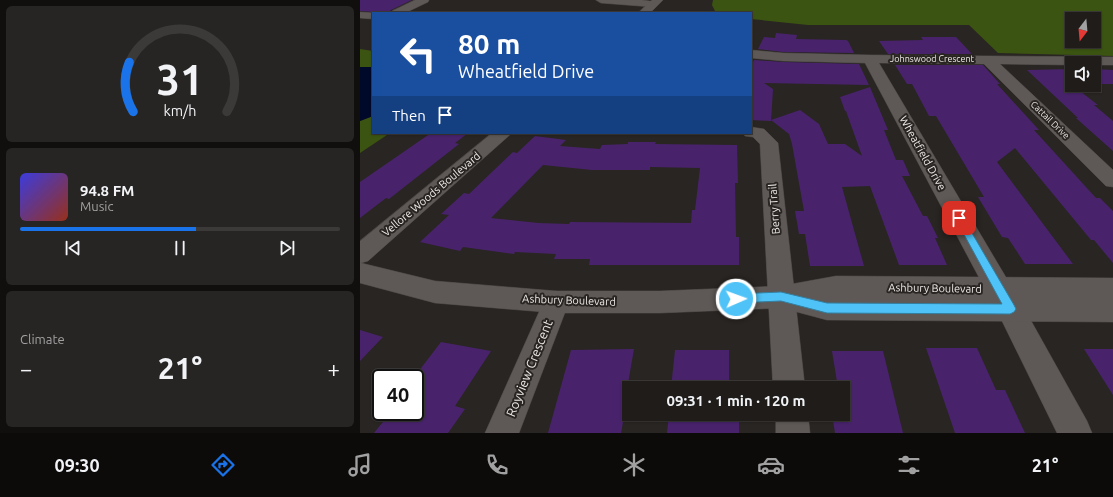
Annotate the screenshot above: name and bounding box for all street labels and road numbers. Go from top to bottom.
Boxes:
street label: Johnswood Crescent [890,54,975,64]
street label: Cattail Drive [1029,99,1071,141]
street label: Wheatfield Drive [898,114,948,192]
street label: Vellore Woods Boulevard [379,149,483,239]
street label: Berry Trail [766,183,782,235]
street label: Ashbury Boulevard [888,281,982,295]
street label: Ashbury Boulevard [522,292,616,308]
street label: Royview Crescent [503,317,555,419]

